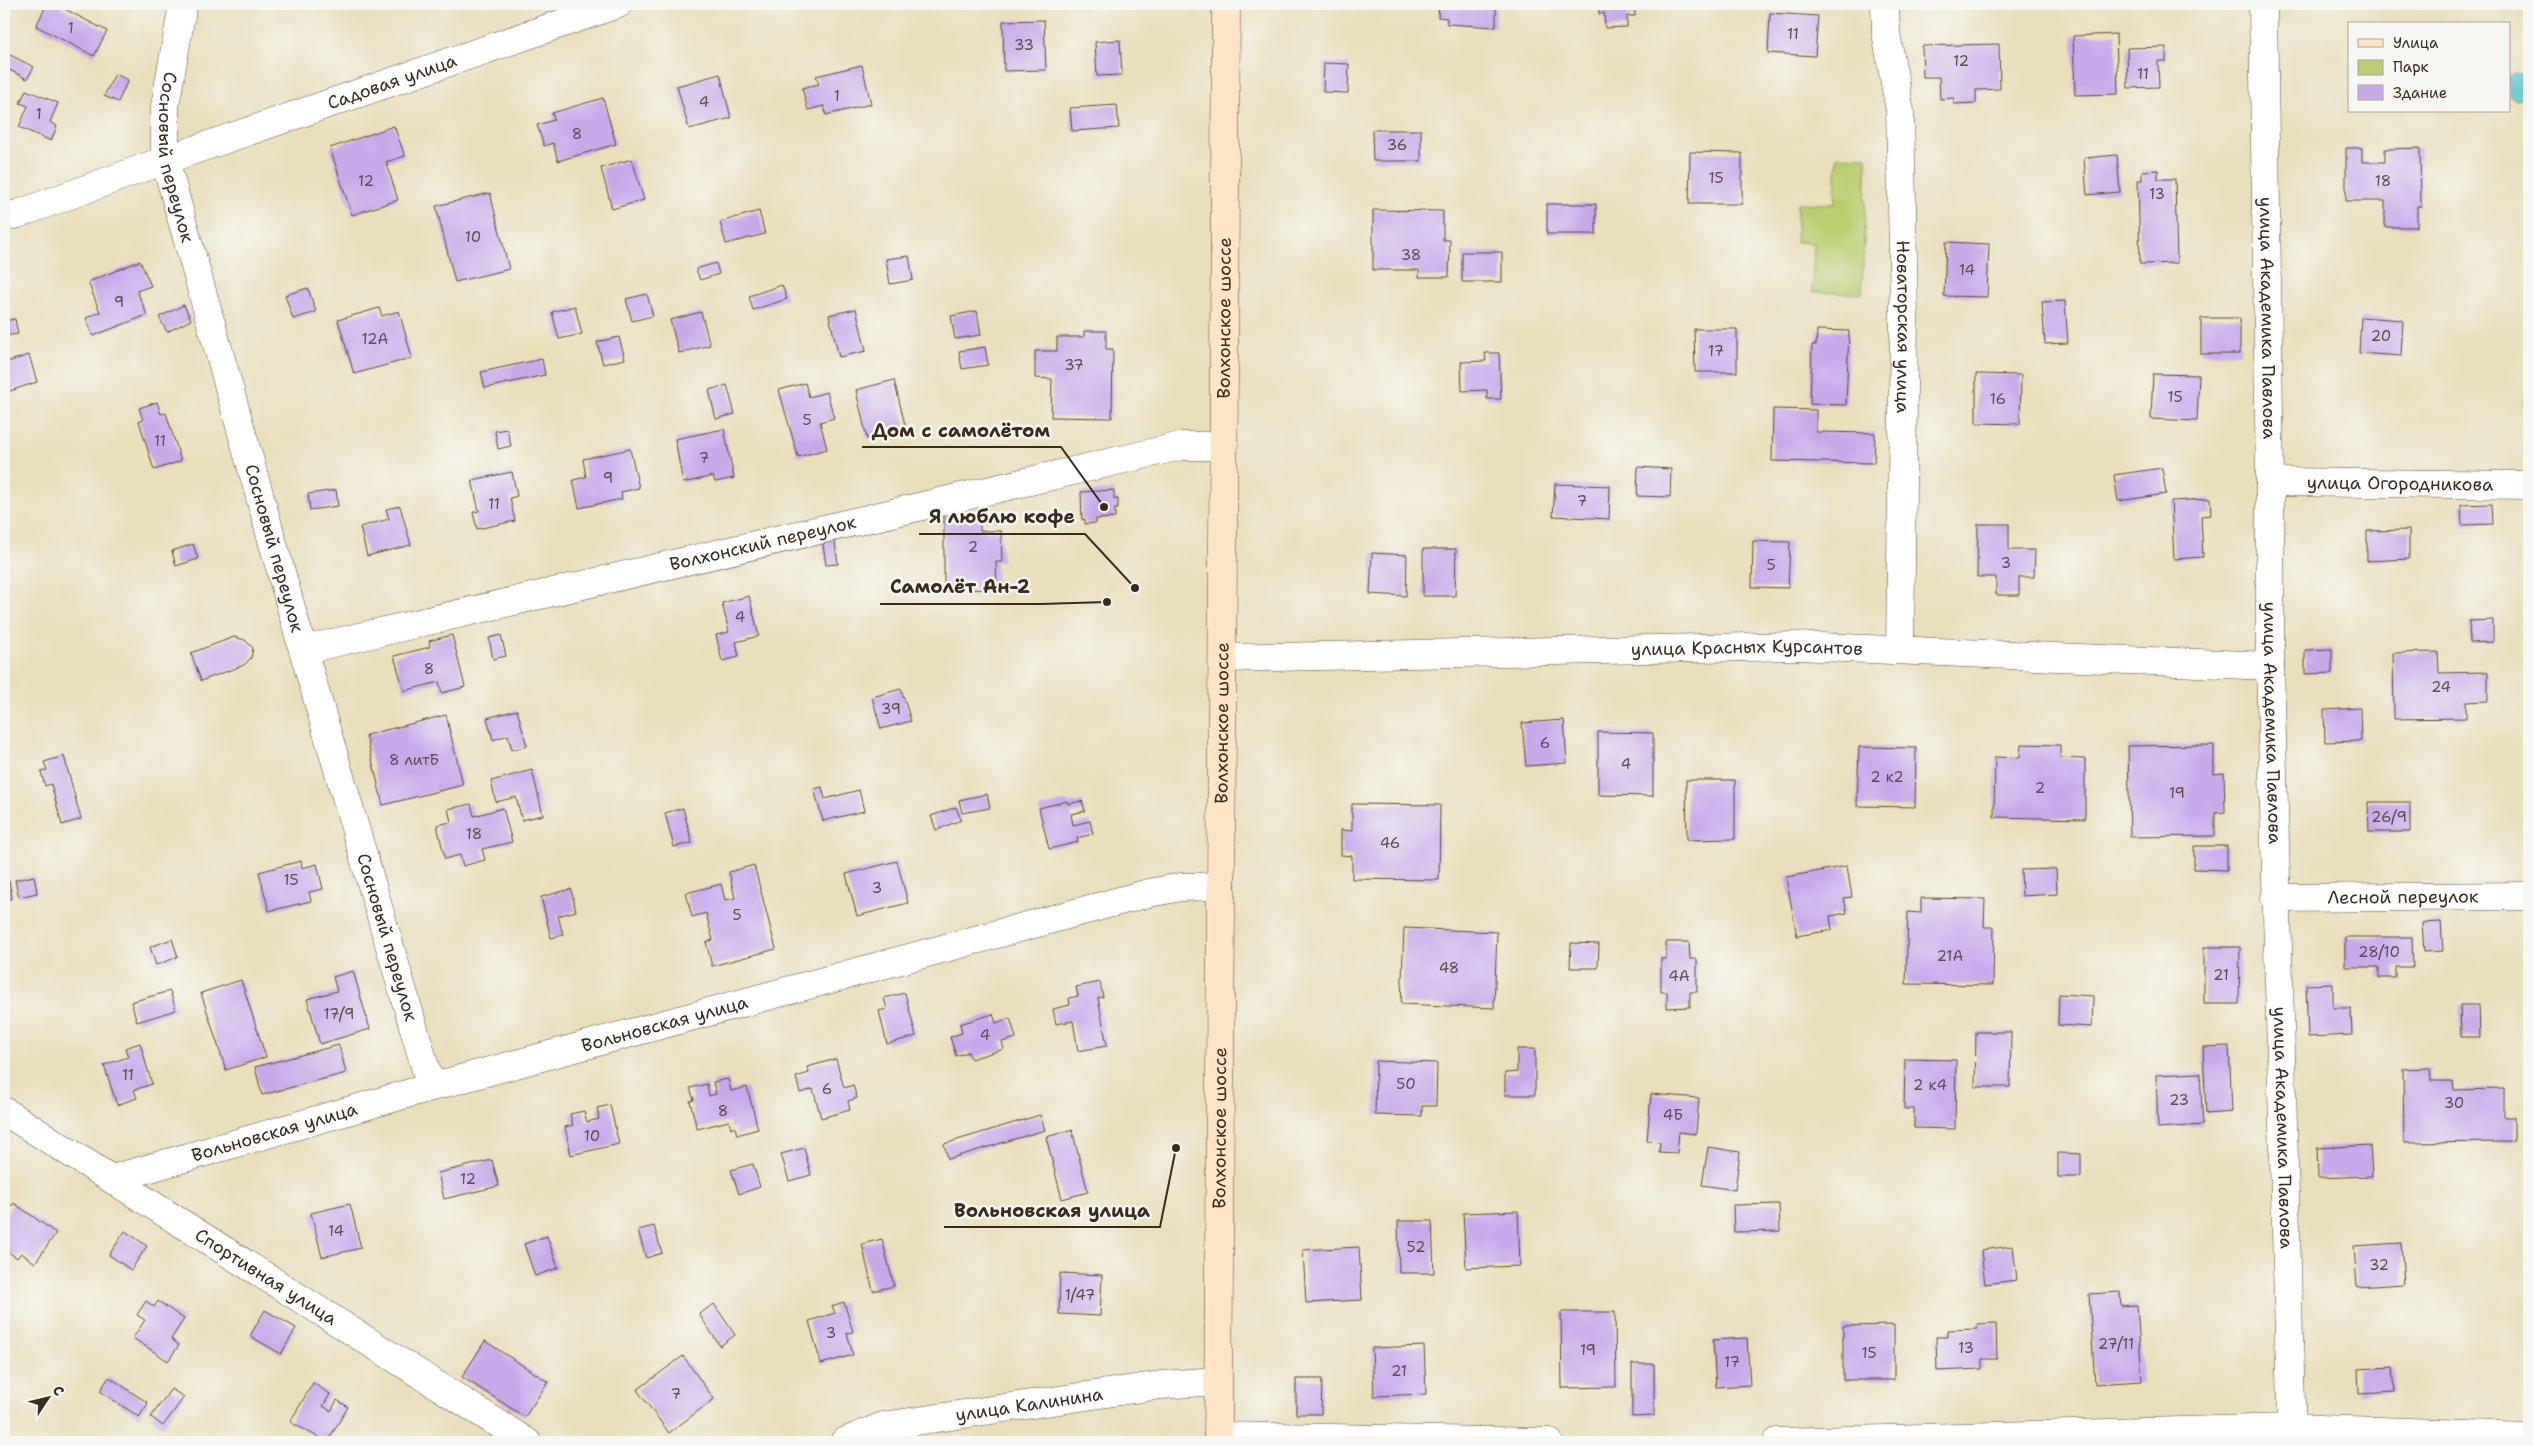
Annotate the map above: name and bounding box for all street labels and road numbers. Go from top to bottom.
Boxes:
street label: Садовая улица [324,48,460,115]
street label: Сосновый переулок [153,70,200,246]
street label: улица Академика Павлова [2254,197,2281,439]
street label: Волхонское шоссе [1212,237,1237,399]
street label: Новаторская улица [1891,240,1916,413]
street label: Сосновый переулок [239,461,310,636]
street label: улица Огородникова [2307,470,2493,497]
street label: Волхонский переулок [667,510,859,576]
street label: улица Академика Павлова [2258,602,2287,844]
street label: улица Красных Курсантов [1631,634,1863,661]
street label: Волхонское шоссе [1210,642,1234,804]
street label: Сосновый переулок [351,851,423,1024]
street label: Лесной переулок [2327,884,2479,910]
street label: Вольновская улица [579,990,750,1058]
street label: улица Академика Павлова [2268,1006,2299,1249]
street label: Волхонское шоссе [1207,1047,1232,1209]
street label: Вольновская улица [189,1097,360,1167]
street label: Спортивная улица [190,1223,342,1331]
street label: улица Калинина [954,1382,1105,1427]

